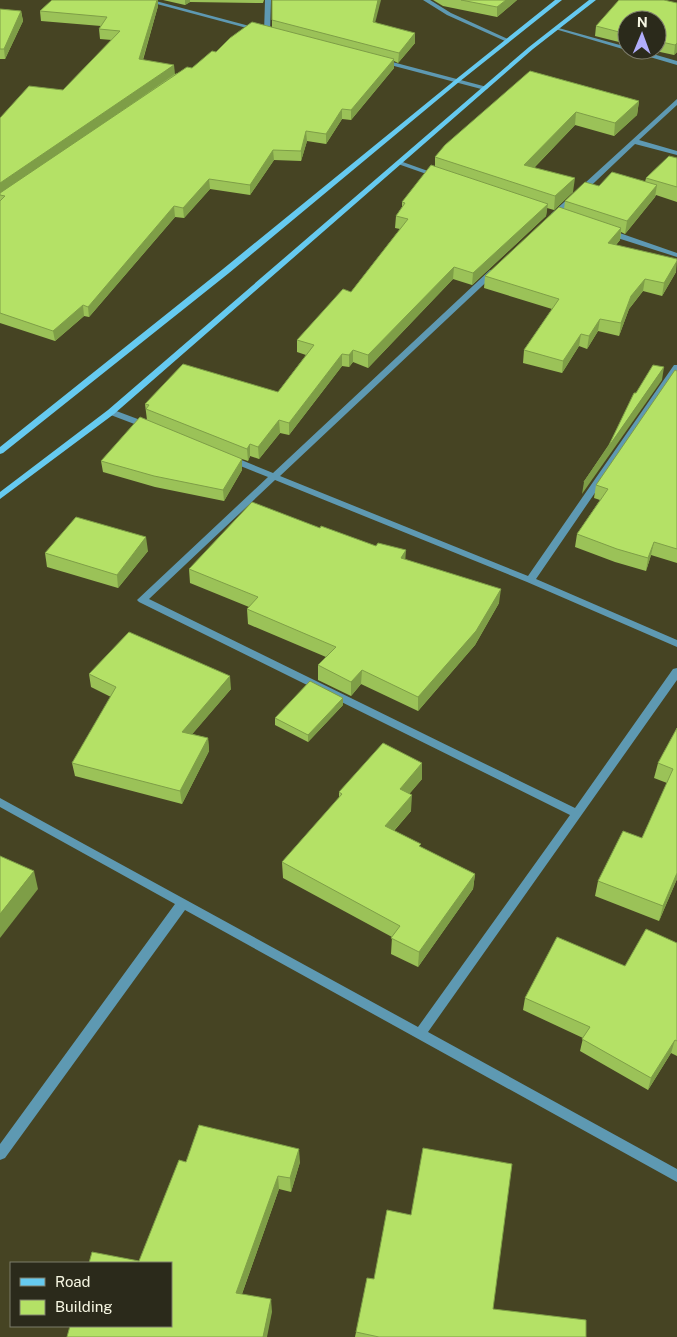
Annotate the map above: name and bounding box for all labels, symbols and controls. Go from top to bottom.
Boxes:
north arrow [617,10,667,60]
text: N [637,14,648,30]
legend [10,1262,172,1327]
text: Road [55,1273,91,1290]
text: Building [55,1298,113,1315]

